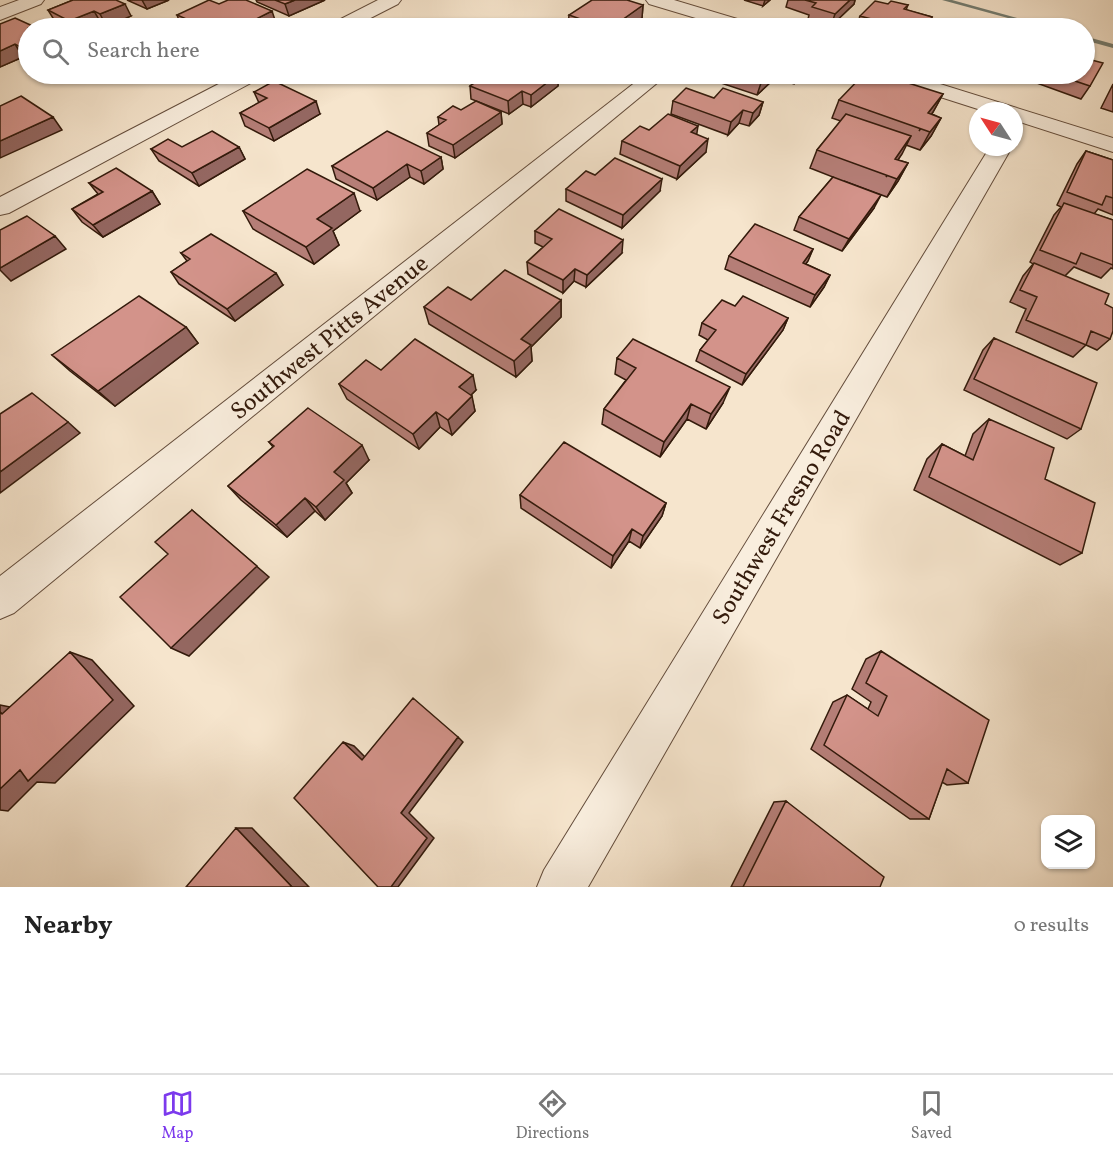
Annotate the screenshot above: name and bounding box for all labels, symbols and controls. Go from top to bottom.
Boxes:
search box [18,18,1095,84]
icon: search [39,35,72,68]
text: Search here [87,36,200,67]
north arrow [969,102,1023,156]
street label: Southwest Pitts Avenue [224,248,437,429]
street label: Southwest Fresno Road [705,404,860,632]
map controls [1041,815,1095,869]
button: layers [1041,815,1095,869]
text: Nearby [24,908,113,944]
text: 0 results [1014,912,1089,940]
tab: Map [161,1087,194,1145]
tab: Directions [516,1087,589,1145]
tab: Saved [911,1087,952,1145]

